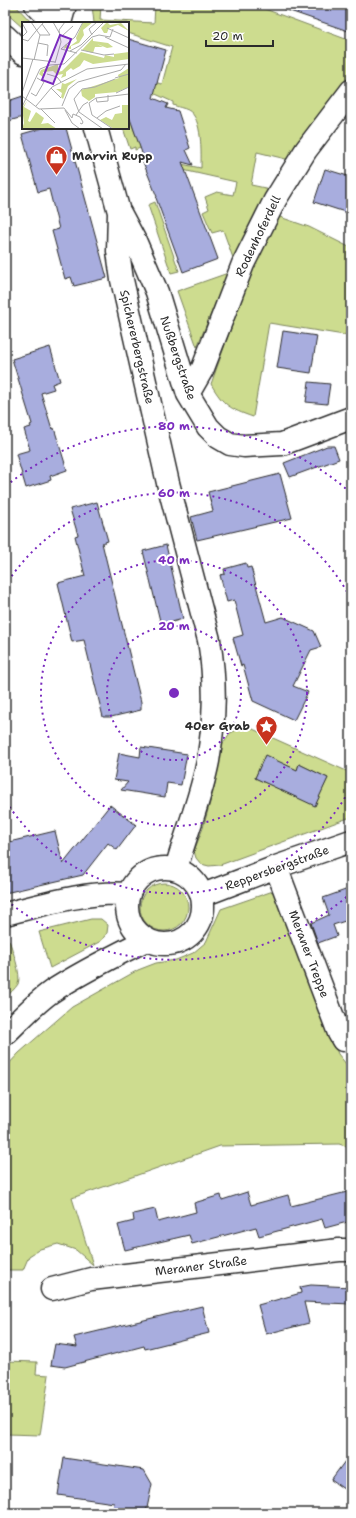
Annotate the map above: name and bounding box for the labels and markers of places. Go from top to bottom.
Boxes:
shop icon: Marvin Rupp [44,143,70,176]
place label: Marvin Rupp [72,148,152,164]
centre of rings [167,686,181,700]
place icon: 40er Grab [253,713,279,746]
place label: 40er Grab [185,718,250,734]

